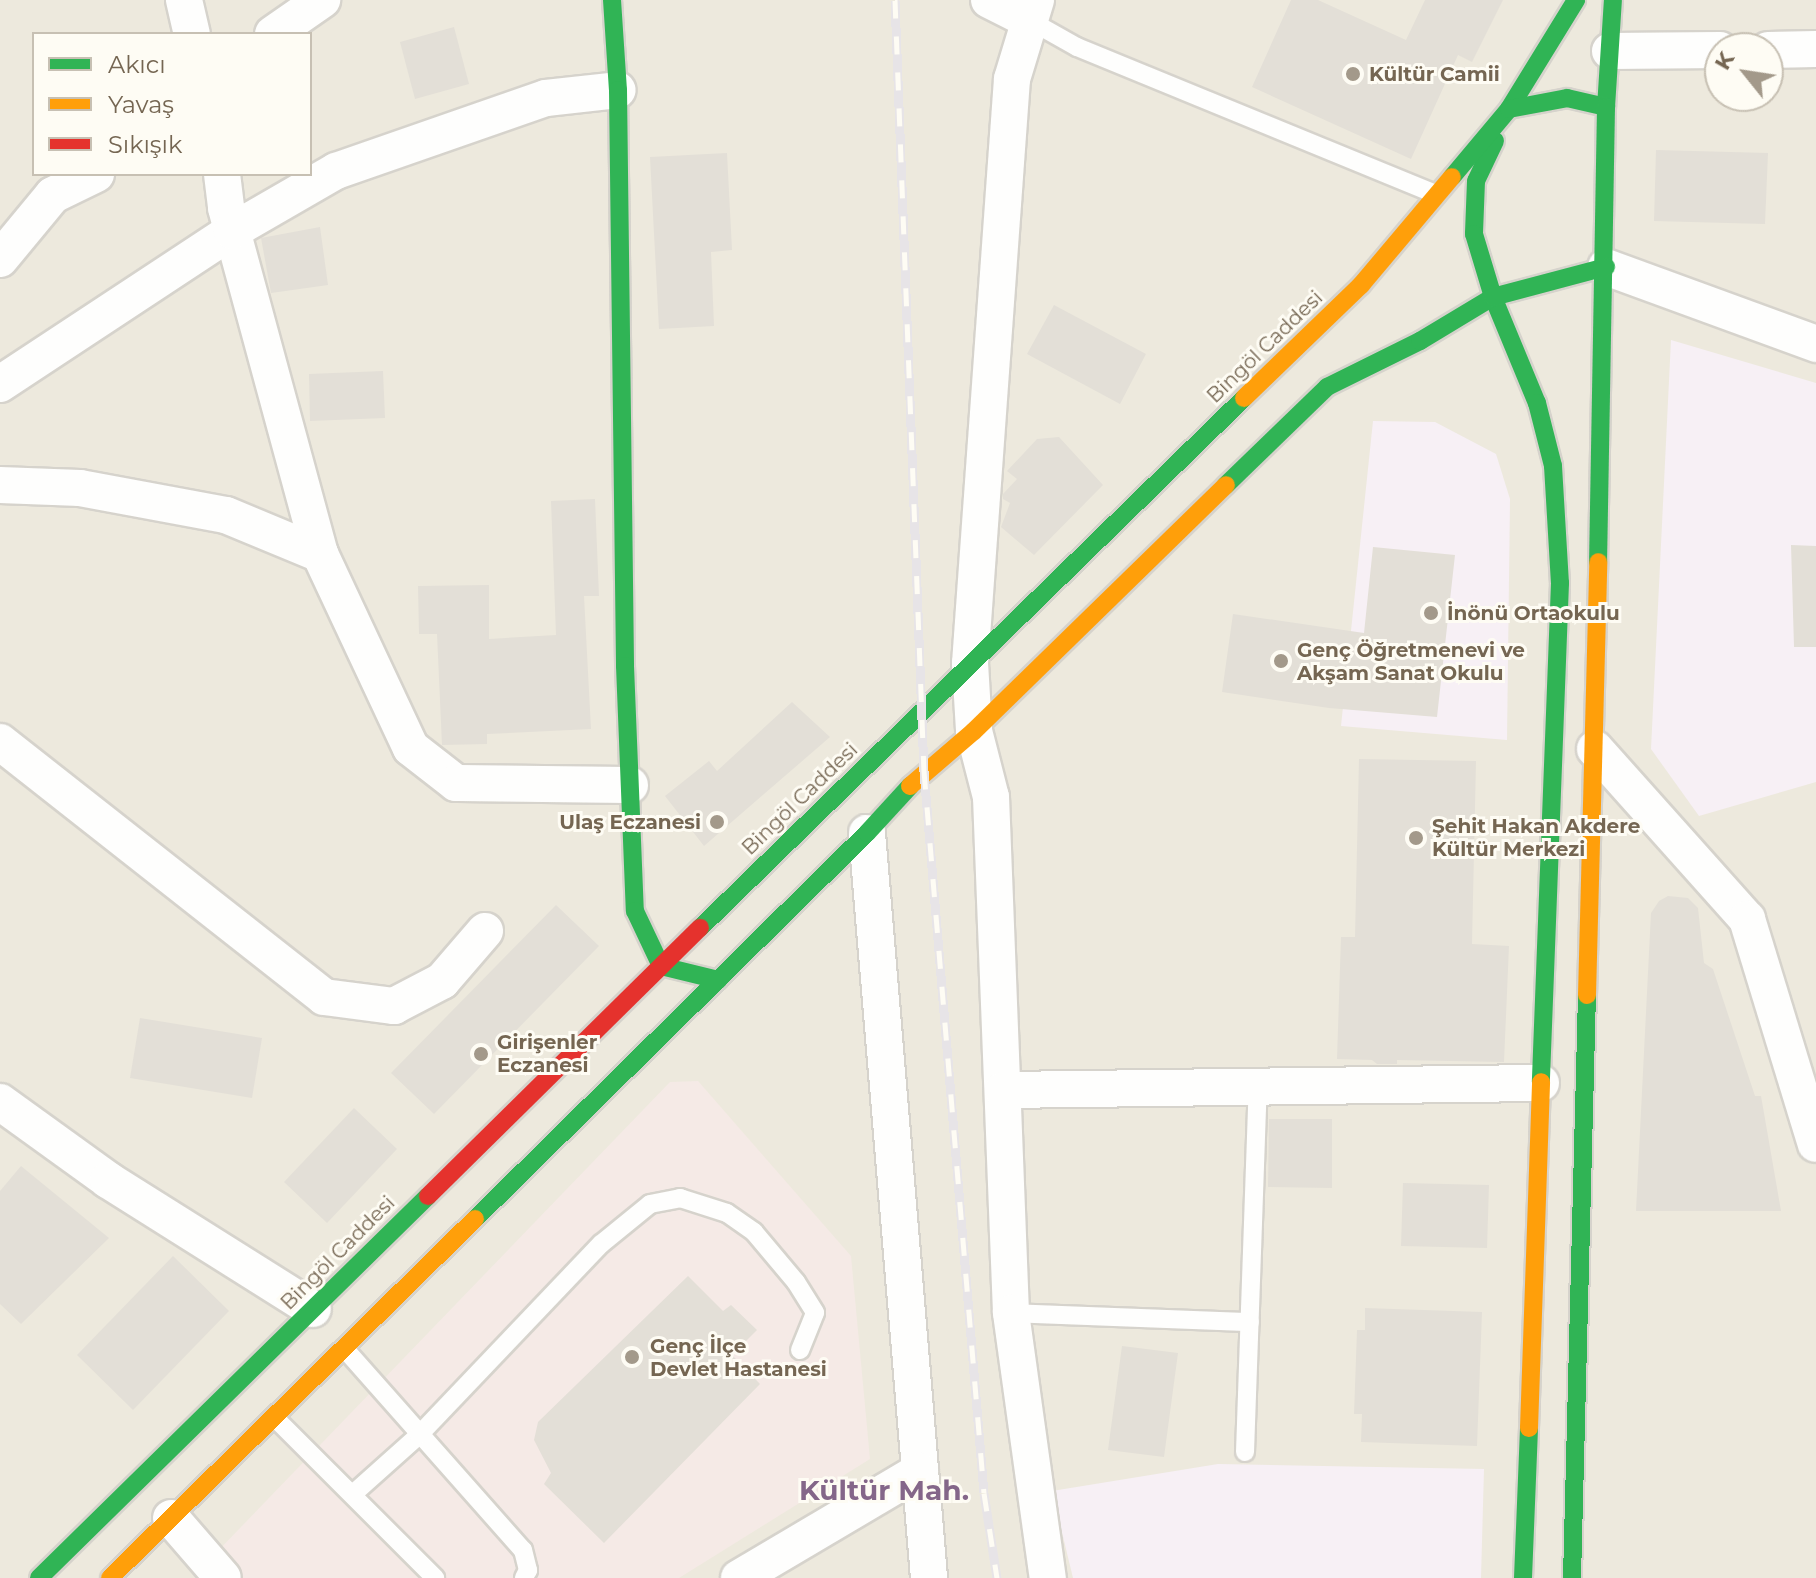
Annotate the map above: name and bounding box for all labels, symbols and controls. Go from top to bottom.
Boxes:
legend [32,32,312,176]
north arrow [1704,32,1784,112]
text: K [1709,47,1740,75]
text: Akıcı [108,50,166,79]
place label: Kültür Camii [1369,62,1500,86]
marker: Kültür Camii [1344,65,1362,83]
text: Yavaş [108,90,174,119]
text: Sıkışık [108,130,182,159]
street label: Bingöl Caddesi [1202,286,1328,408]
place label: İnönü Ortaokulu [1447,601,1620,625]
marker: İnönü Ortaokulu [1422,604,1440,622]
place label: Genç Öğretmenevi ve Akşam Sanat Okulu [1297,638,1525,685]
marker: Genç Öğretmenevi ve Akşam Sanat Okulu [1272,652,1290,670]
street label: Bingöl Caddesi [737,738,863,860]
place label: Ulaş Eczanesi [559,810,701,834]
marker: Ulaş Eczanesi [708,813,726,831]
place label: Şehit Hakan Akdere Kültür Merkezi [1432,814,1640,861]
marker: Şehit Hakan Akdere Kültür Merkezi [1407,829,1425,847]
place label: Girişenler Eczanesi [497,1030,597,1077]
marker: Girişenler Eczanesi [472,1045,490,1063]
street label: Bingöl Caddesi [276,1191,400,1315]
place label: Genç İlçe Devlet Hastanesi [650,1334,827,1381]
marker: Genç İlçe Devlet Hastanesi [621,1346,643,1368]
district label: Kültür Mah. [799,1473,969,1507]

